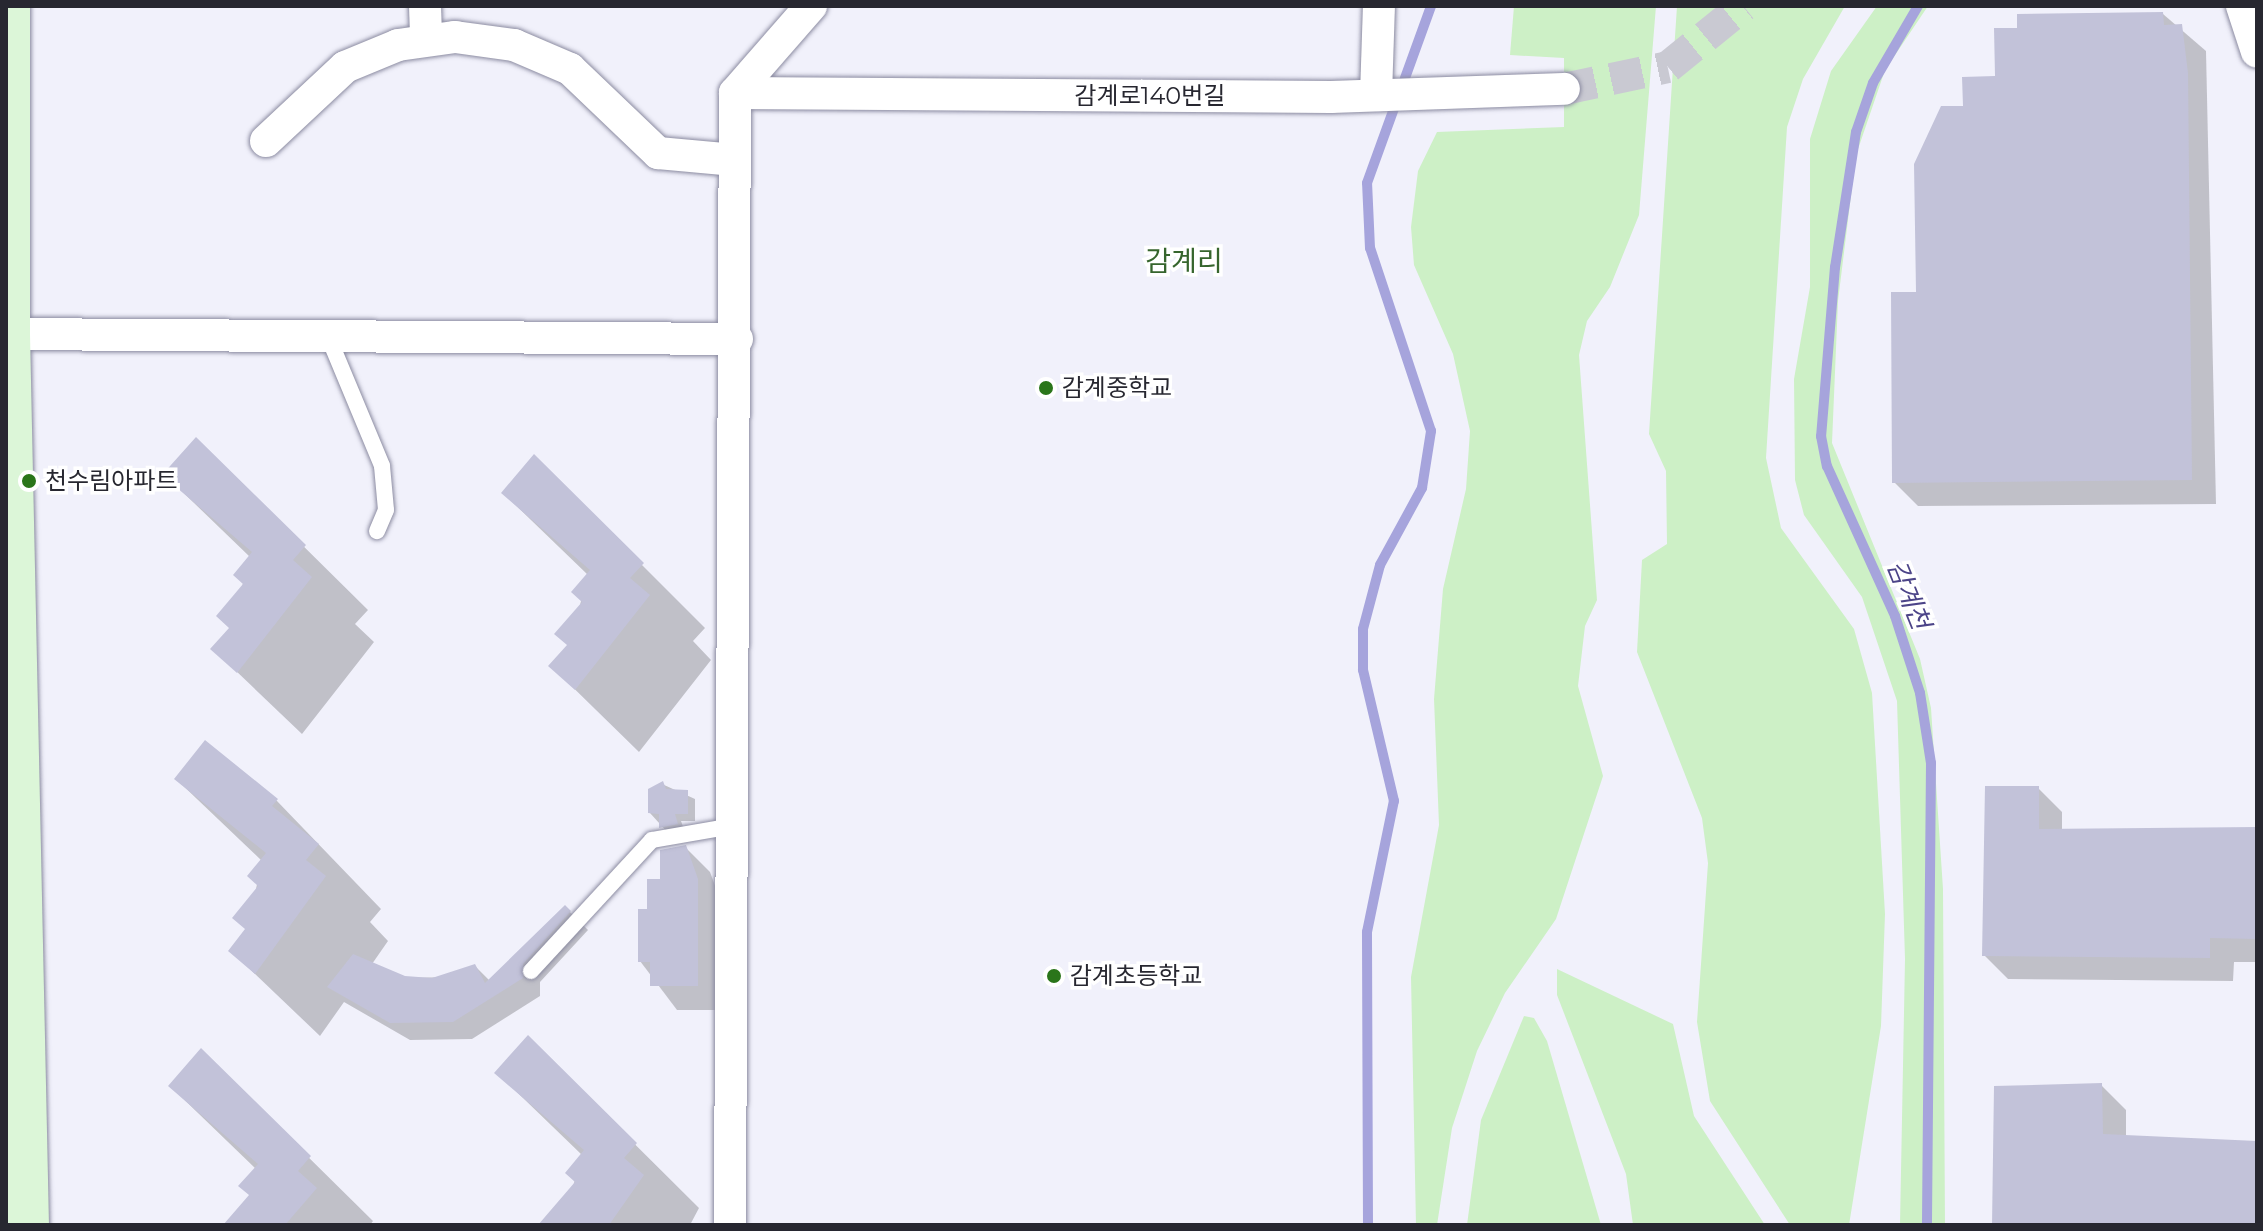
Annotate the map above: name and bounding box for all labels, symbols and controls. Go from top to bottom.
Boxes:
street label: 감계로140번길 [1075,82,1225,110]
district label: 감계리 [1145,244,1223,278]
place label: 감계중학교 [1062,374,1172,402]
marker: 감계중학교 [1037,379,1055,397]
place label: 천수림아파트 [45,467,177,495]
marker: 천수림아파트 [20,472,38,490]
water label: 감계천 [1880,556,1936,634]
place label: 감계초등학교 [1070,962,1202,990]
marker: 감계초등학교 [1045,967,1063,985]

